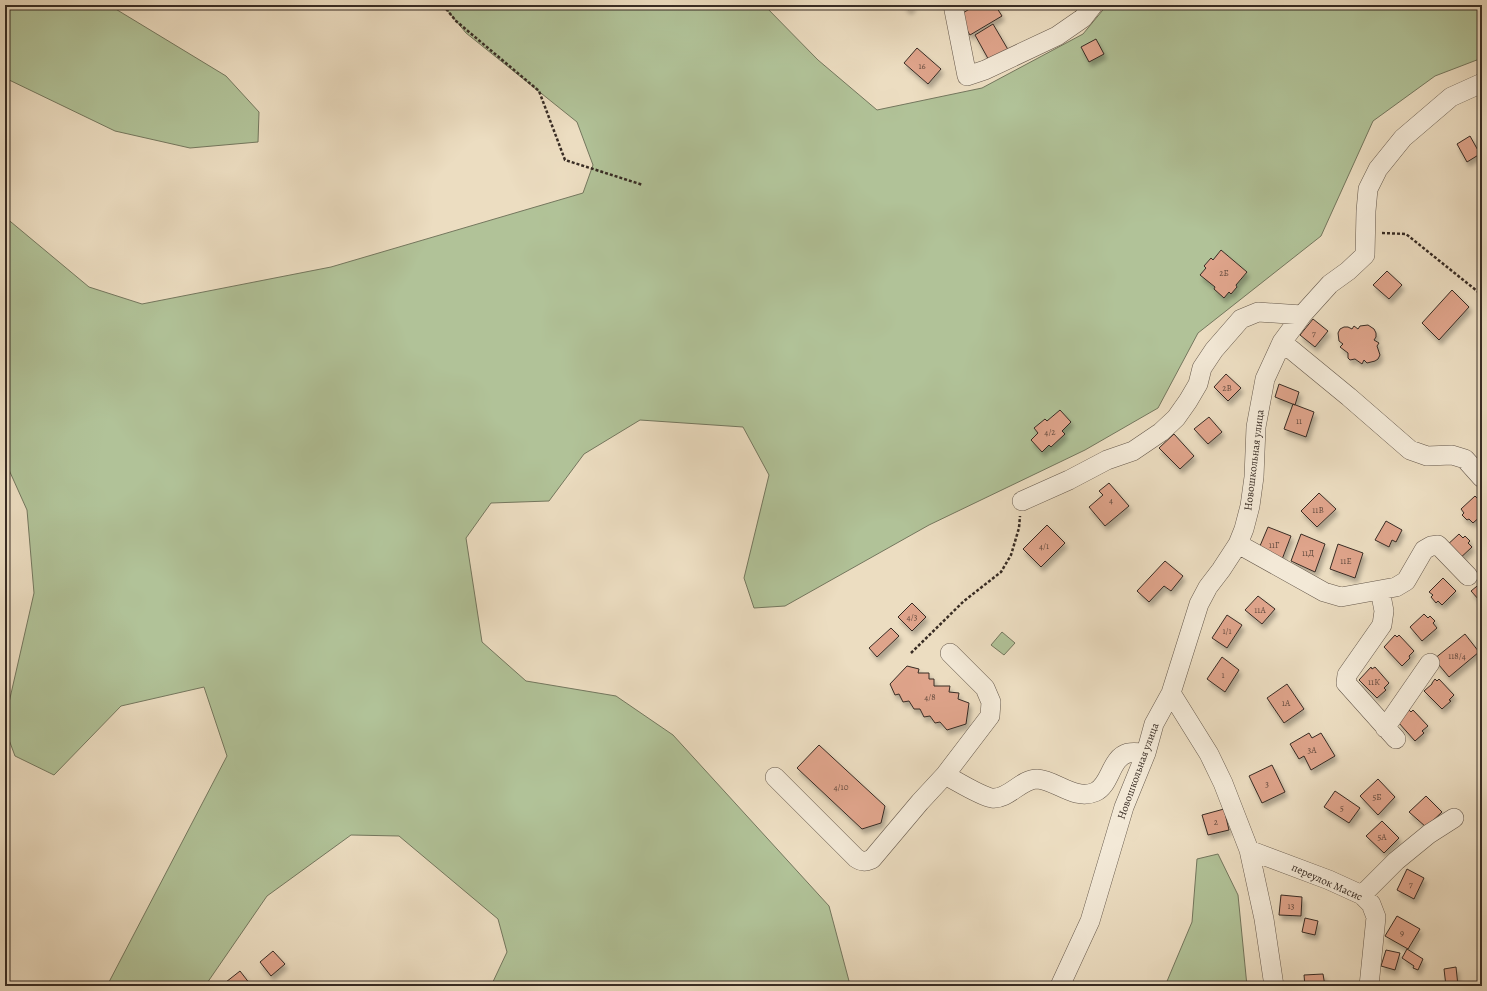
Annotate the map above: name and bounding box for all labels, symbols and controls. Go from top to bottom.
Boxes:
house number: 16 [918,60,926,72]
house number: 2Б [1219,267,1229,279]
house number: 7 [1312,327,1316,339]
house number: 2В [1222,382,1232,394]
street label: Новошкольная улица [1240,408,1268,511]
house number: 11 [1296,415,1302,427]
house number: 4/2 [1044,426,1056,438]
house number: 4 [1109,494,1113,506]
house number: 11В [1312,504,1324,516]
house number: 11Г [1269,539,1280,551]
house number: 4/1 [1039,540,1049,552]
house number: 11Д [1302,547,1314,559]
house number: 11Е [1340,555,1352,567]
house number: 11А [1254,604,1266,616]
house number: 4/3 [907,611,918,623]
house number: 1/1 [1222,625,1232,637]
house number: 118/4 [1448,650,1466,662]
house number: 1 [1221,669,1225,681]
house number: 11К [1368,676,1380,688]
house number: 4/8 [924,691,936,703]
house number: 1А [1282,697,1291,709]
street label: Новошкольная улица [1114,720,1163,821]
house number: 3А [1307,744,1317,756]
house number: 3 [1265,778,1269,790]
house number: 4/10 [834,781,849,793]
house number: 5Б [1372,791,1382,803]
house number: 5 [1340,802,1344,814]
house number: 2 [1214,816,1219,828]
house number: 5А [1377,831,1387,843]
street label: переулок Масис [1289,860,1365,904]
house number: 7 [1409,878,1413,890]
house number: 13 [1288,900,1295,912]
house number: 9 [1400,927,1404,939]

